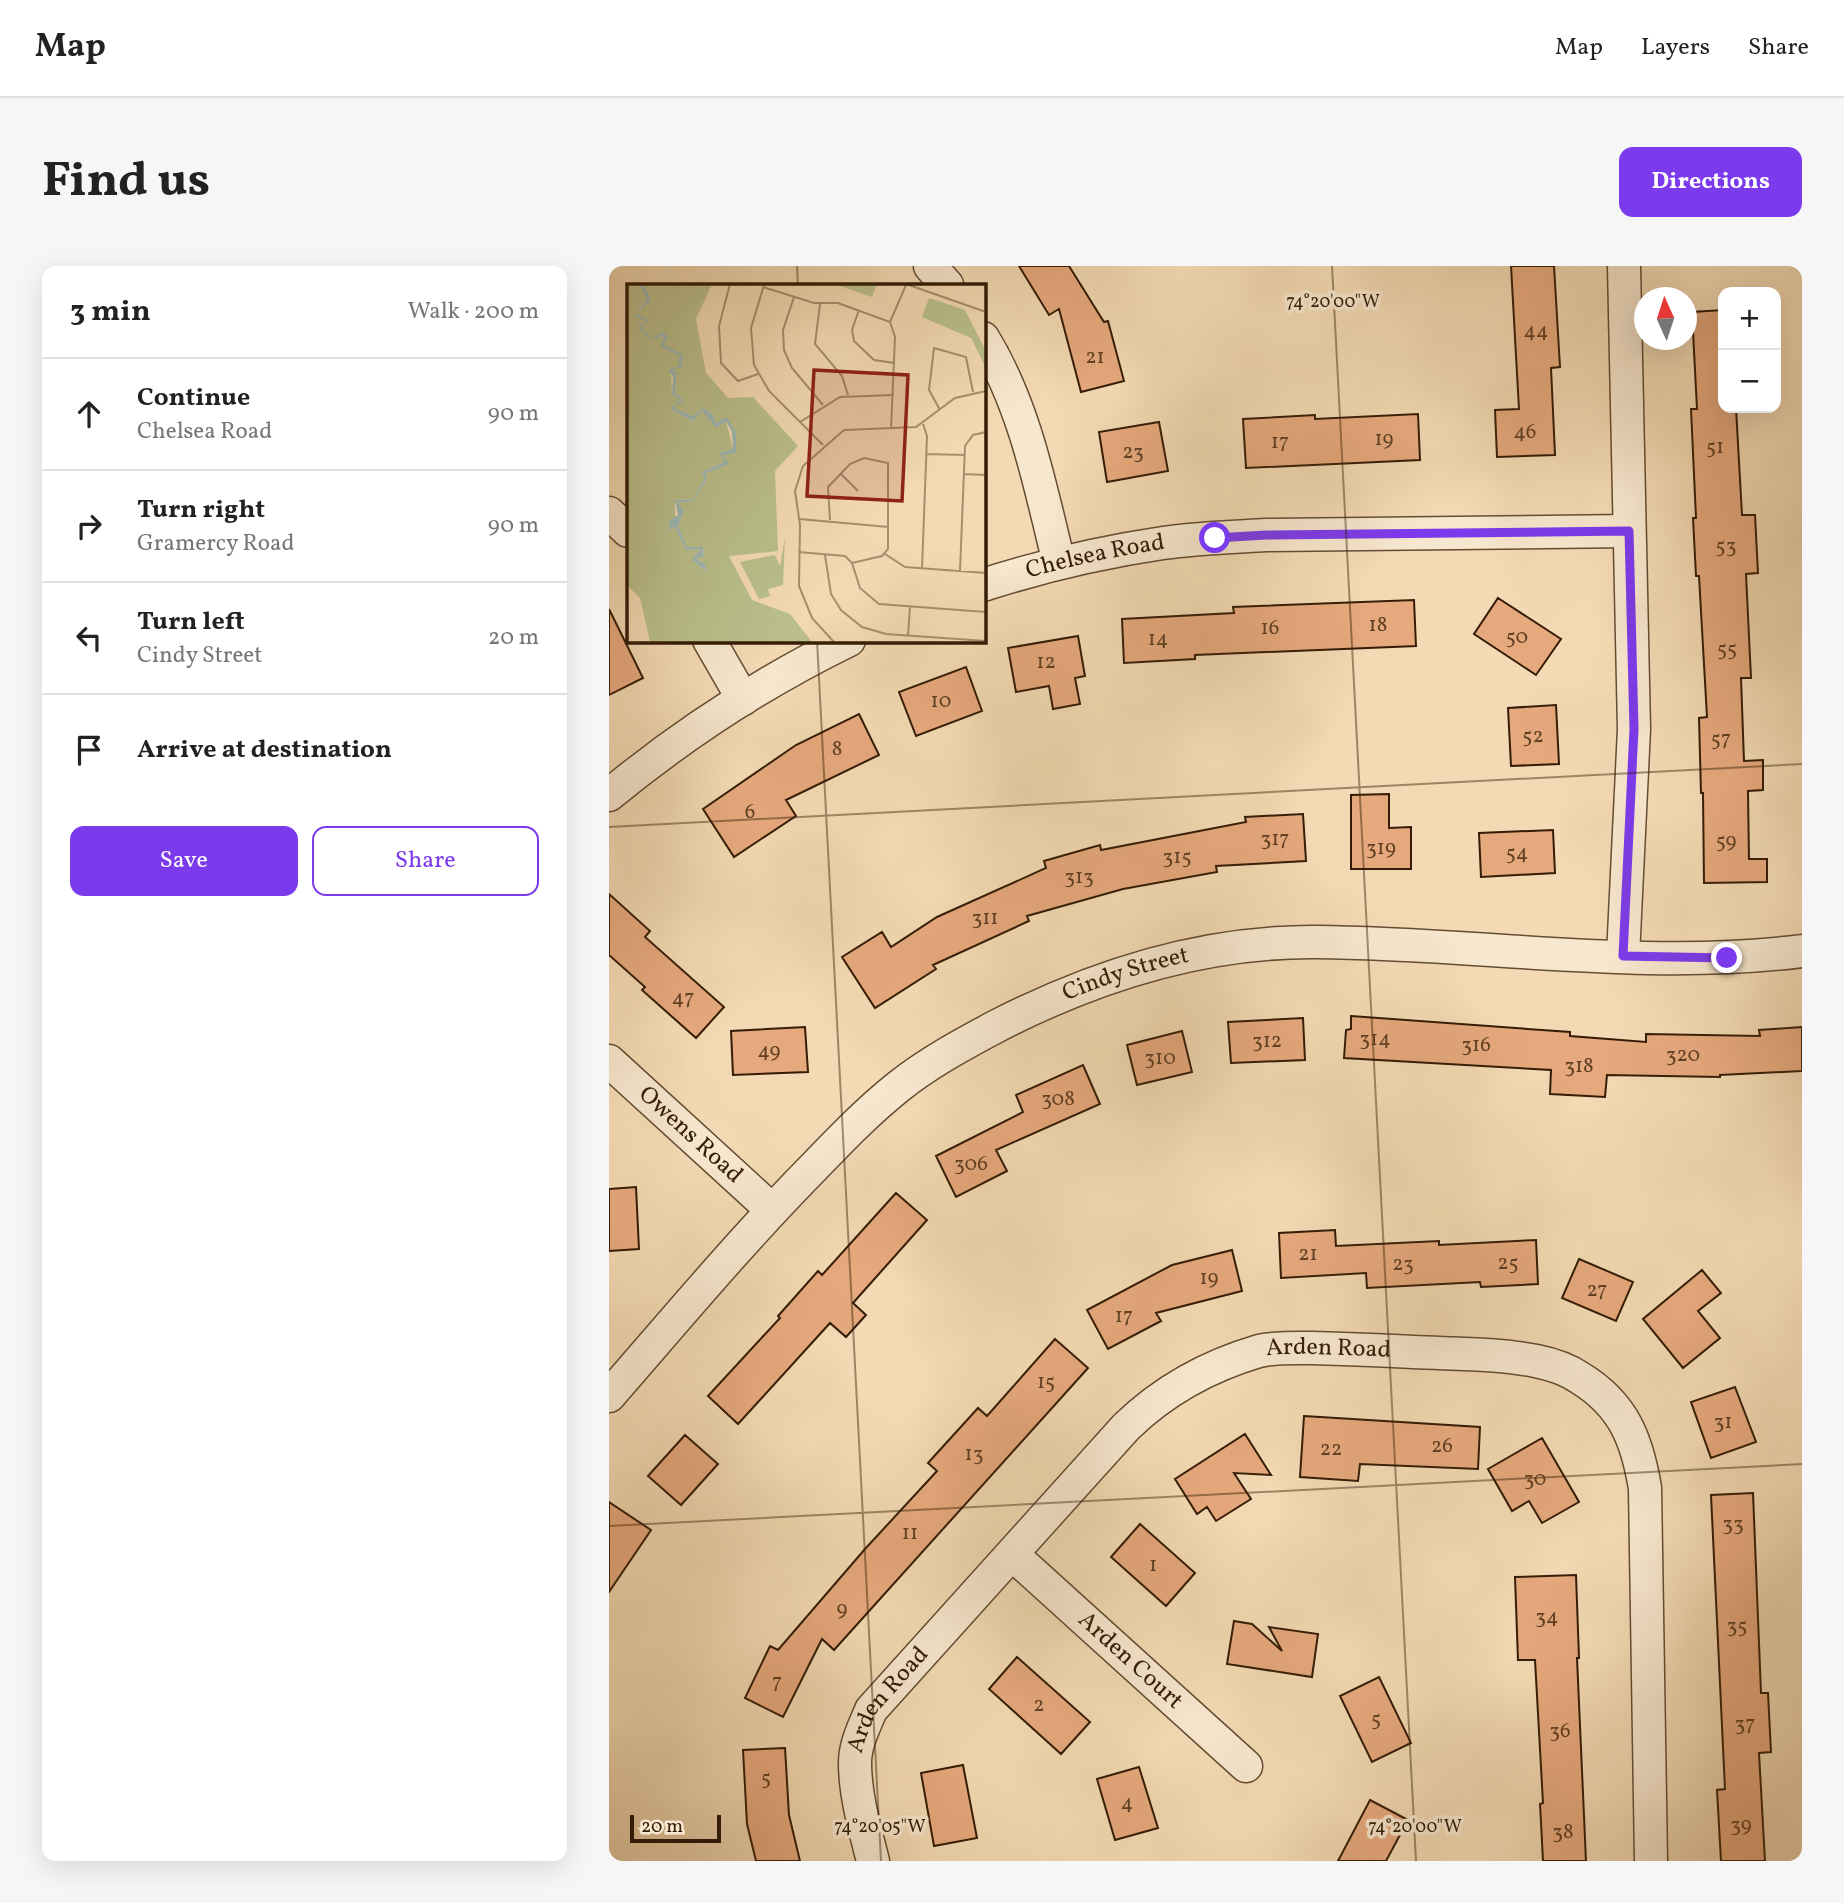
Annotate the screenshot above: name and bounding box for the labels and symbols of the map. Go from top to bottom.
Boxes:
inset map [627,284,985,642]
north arrow [1634,287,1697,350]
text: 74°20'00"W [1286,290,1380,315]
house number: 44 [1523,317,1549,346]
house number: 21 [1085,343,1105,372]
house number: 46 [1514,418,1536,447]
house number: 19 [1374,425,1394,454]
house number: 17 [1271,428,1289,457]
house number: 51 [1706,433,1724,462]
house number: 23 [1122,438,1144,467]
route start [1199,522,1230,553]
street label: Chelsea Road [1022,526,1167,588]
house number: 53 [1716,532,1736,561]
house number: 18 [1369,611,1387,640]
house number: 16 [1261,614,1279,643]
house number: 50 [1506,623,1528,652]
house number: 14 [1148,625,1168,654]
house number: 55 [1717,635,1737,664]
house number: 12 [1036,648,1056,677]
house number: 10 [931,687,951,716]
house number: 52 [1522,722,1544,751]
house number: 57 [1711,725,1731,754]
house number: 8 [832,735,842,764]
house number: 6 [745,798,755,827]
house number: 317 [1260,825,1290,854]
house number: 59 [1716,827,1736,856]
house number: 319 [1366,834,1396,863]
house number: 54 [1506,839,1528,868]
house number: 315 [1162,843,1192,872]
house number: 313 [1064,863,1094,892]
house number: 311 [971,904,999,933]
street label: Cindy Street [1057,939,1192,1011]
route end [1711,942,1742,973]
house number: 47 [672,984,694,1013]
house number: 314 [1359,1025,1391,1054]
house number: 312 [1252,1027,1282,1056]
house number: 316 [1461,1031,1491,1060]
house number: 49 [758,1037,781,1066]
house number: 320 [1666,1041,1700,1070]
house number: 310 [1144,1044,1176,1073]
house number: 318 [1564,1052,1594,1081]
street label: Owens Road [630,1079,750,1192]
house number: 308 [1041,1085,1075,1114]
house number: 306 [954,1150,988,1179]
house number: 21 [1298,1240,1318,1269]
house number: 25 [1497,1249,1519,1278]
house number: 23 [1392,1250,1414,1279]
house number: 19 [1199,1264,1219,1293]
house number: 27 [1587,1276,1607,1305]
house number: 17 [1115,1302,1133,1331]
street label: Arden Road [1264,1331,1392,1368]
house number: 15 [1037,1368,1055,1397]
house number: 31 [1714,1408,1732,1437]
house number: 26 [1431,1432,1453,1461]
house number: 22 [1320,1435,1342,1464]
house number: 13 [965,1440,983,1469]
house number: 30 [1524,1465,1546,1494]
house number: 33 [1722,1510,1744,1539]
house number: 11 [902,1519,918,1548]
house number: 1 [1149,1551,1157,1580]
house number: 9 [837,1595,848,1624]
house number: 34 [1535,1603,1559,1632]
street label: Arden Court [1070,1604,1190,1718]
house number: 35 [1727,1612,1747,1641]
street label: Arden Road [839,1639,937,1757]
house number: 7 [772,1668,782,1697]
house number: 2 [1033,1691,1045,1720]
house number: 5 [1371,1705,1381,1734]
house number: 37 [1735,1710,1755,1739]
house number: 36 [1549,1717,1571,1746]
house number: 5 [761,1764,771,1793]
house number: 4 [1121,1789,1133,1818]
house number: 39 [1730,1811,1752,1840]
scale bar [630,1812,721,1844]
text: 74°20'05"W [834,1815,926,1840]
text: 74°20'00"W [1368,1815,1462,1840]
house number: 38 [1552,1818,1574,1847]

